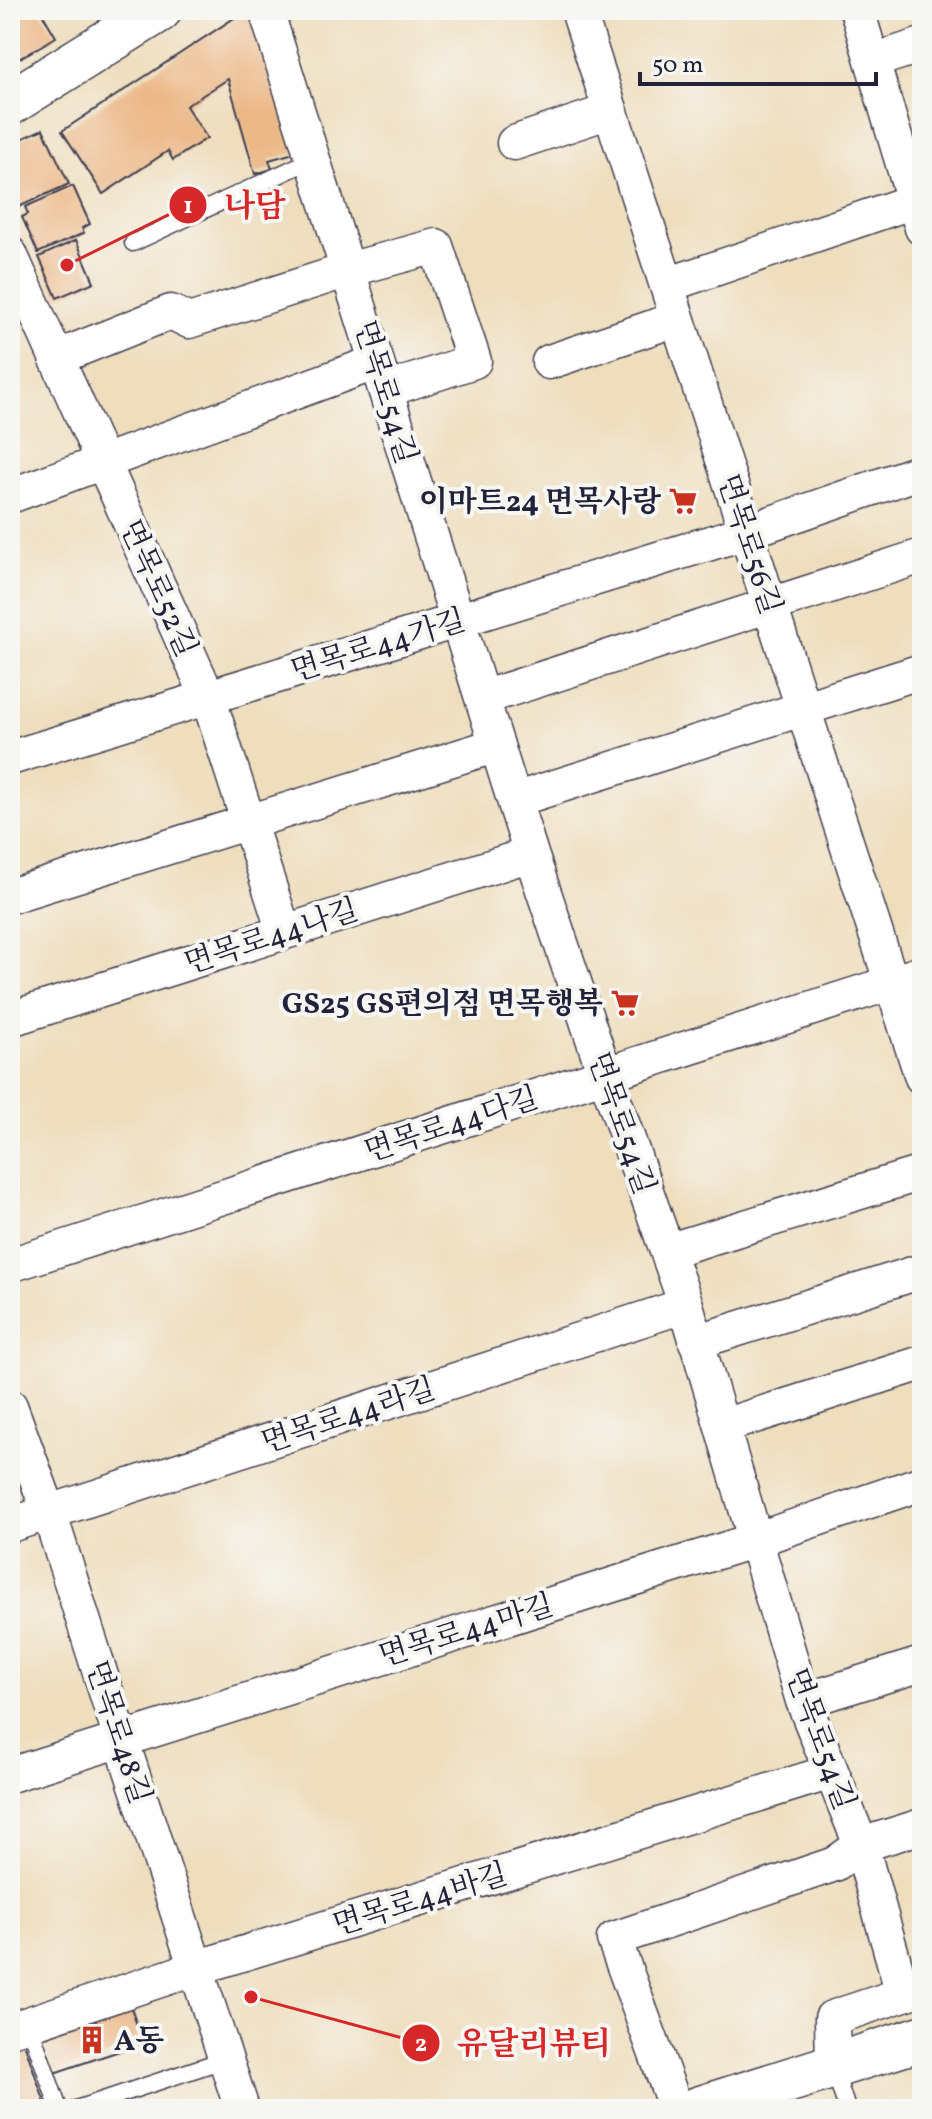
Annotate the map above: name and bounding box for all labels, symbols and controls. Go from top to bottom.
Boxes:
scale bar [640,36,876,86]
text: 50 m [652,49,704,83]
callout: 나담 [168,177,302,233]
text: 나담 [224,186,286,230]
text: 1 [183,190,193,224]
street label: 면목로54길 [342,316,426,470]
street label: 면목로56길 [706,469,791,620]
place label: 이마트24 면목사랑 [419,482,661,524]
supermarket icon: 이마트24 면목사랑 [668,486,698,516]
street label: 면목로52길 [108,513,206,664]
street label: 면목로44가길 [286,600,471,693]
street label: 면목로44나길 [179,890,364,986]
place label: GS25 GS편의점 면목행복 [282,984,603,1026]
supermarket icon: GS25 GS편의점 면목행복 [610,988,640,1018]
street label: 면목로54길 [576,1047,664,1201]
street label: 면목로44다길 [359,1078,544,1174]
street label: 면목로44라길 [256,1369,441,1465]
street label: 면목로44마길 [374,1585,559,1678]
street label: 면목로48길 [74,1656,160,1810]
street label: 면목로54길 [774,1663,864,1817]
street label: 면목로44바길 [328,1854,513,1947]
callout: 유달리뷰티 [401,2015,627,2071]
place label: A동 [114,2021,164,2063]
text: 유달리뷰티 [457,2024,611,2068]
building icon: A동 [77,2025,107,2055]
text: 2 [415,2028,427,2062]

